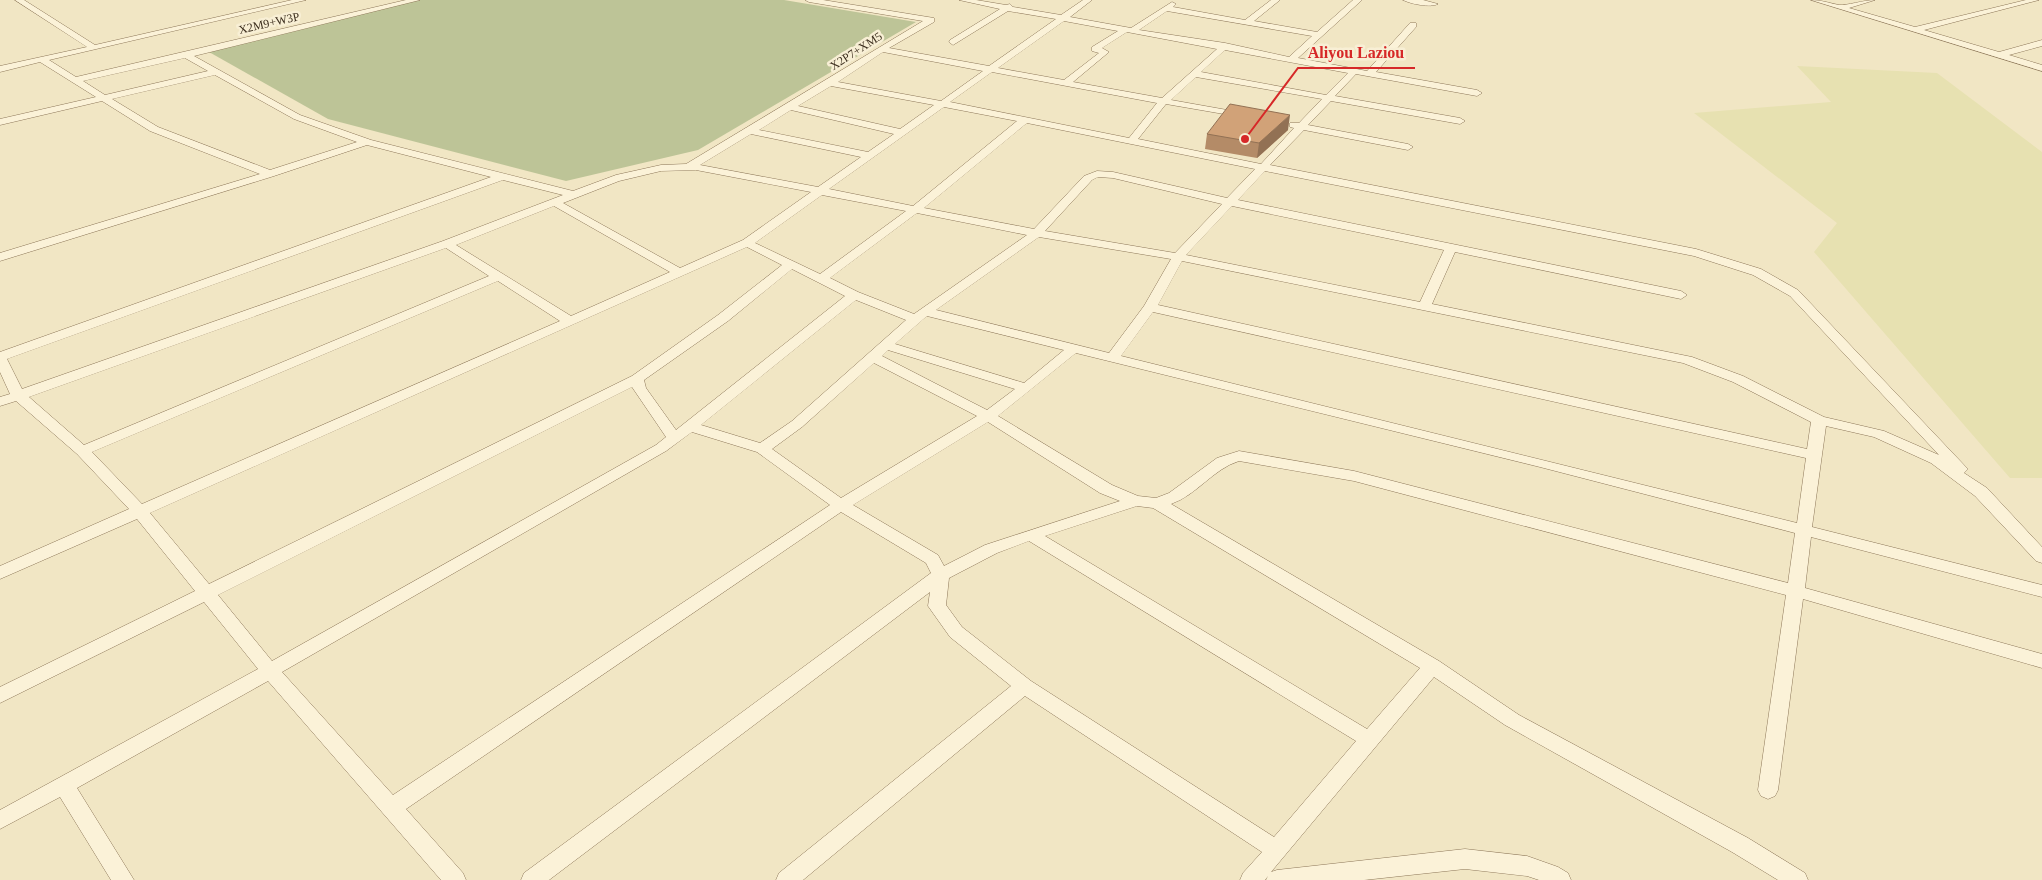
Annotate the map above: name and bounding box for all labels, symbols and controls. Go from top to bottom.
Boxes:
street label: X2M9+W3P [237,9,301,37]
street label: X2P7+XM5 [827,29,885,73]
callout: Aliyou Laziou [1298,37,1415,68]
text: Aliyou Laziou [1308,44,1404,62]

